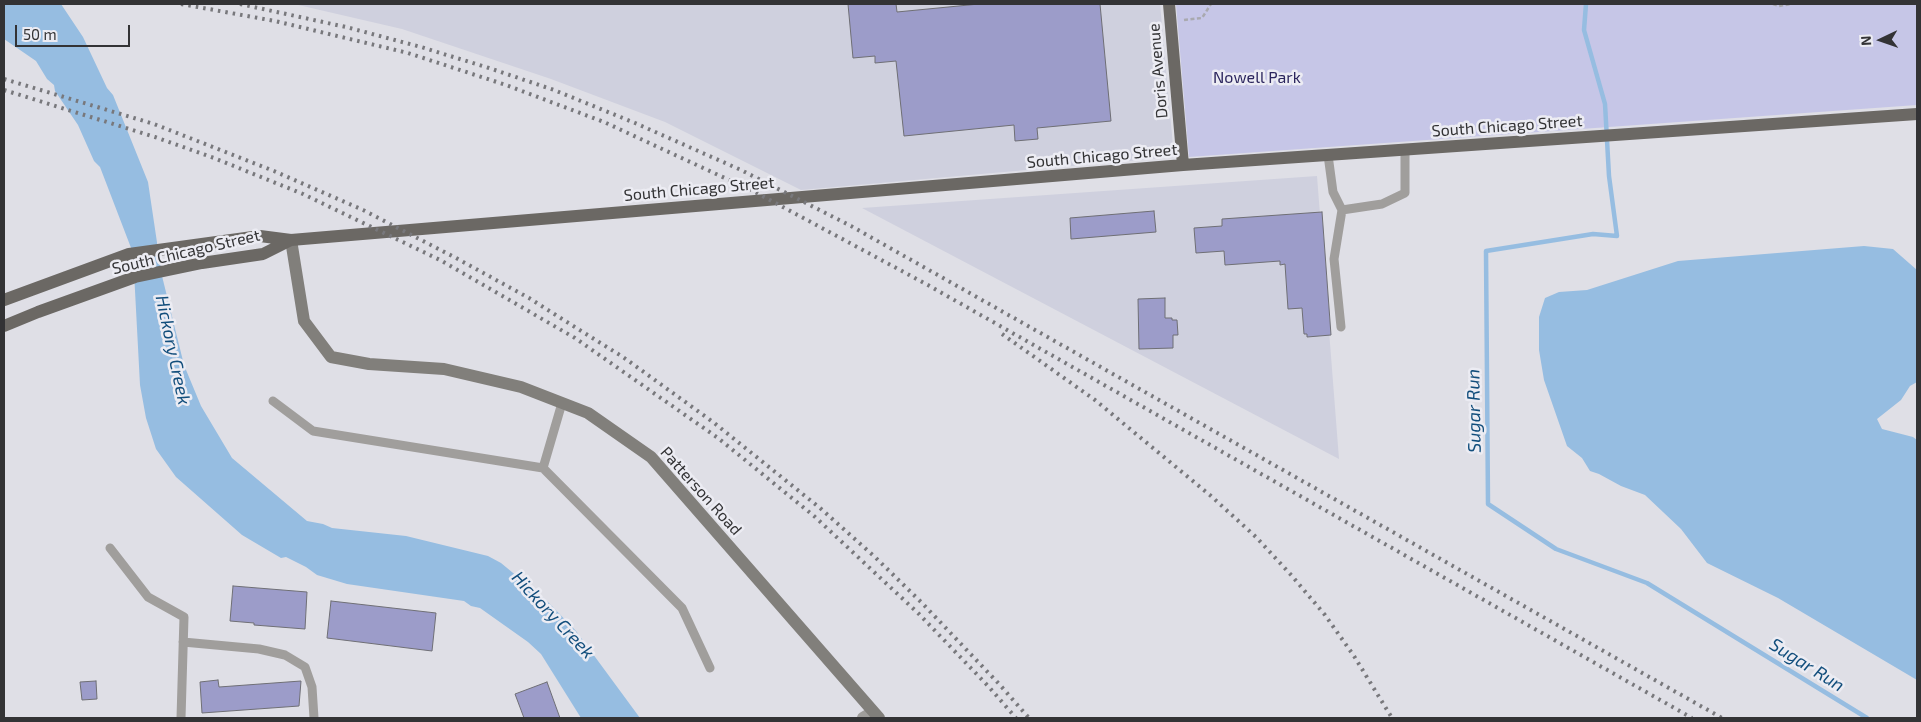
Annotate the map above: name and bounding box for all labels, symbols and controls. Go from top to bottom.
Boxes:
scale bar [18,15,132,47]
north arrow [1856,15,1906,65]
street label: Doris Avenue [1144,23,1172,119]
text: 50 m [23,25,57,43]
text: N [1857,35,1874,46]
park label: Nowell Park [1213,68,1301,88]
street label: South Chicago Street [1431,111,1583,141]
street label: South Chicago Street [1026,140,1178,172]
street label: South Chicago Street [623,173,775,205]
street label: South Chicago Street [110,226,262,278]
water label: Hickory Creek [151,293,195,407]
water label: Sugar Run [1462,369,1486,453]
street label: Patterson Road [656,443,746,539]
water label: Hickory Creek [507,567,599,663]
water label: Sugar Run [1766,634,1848,696]

